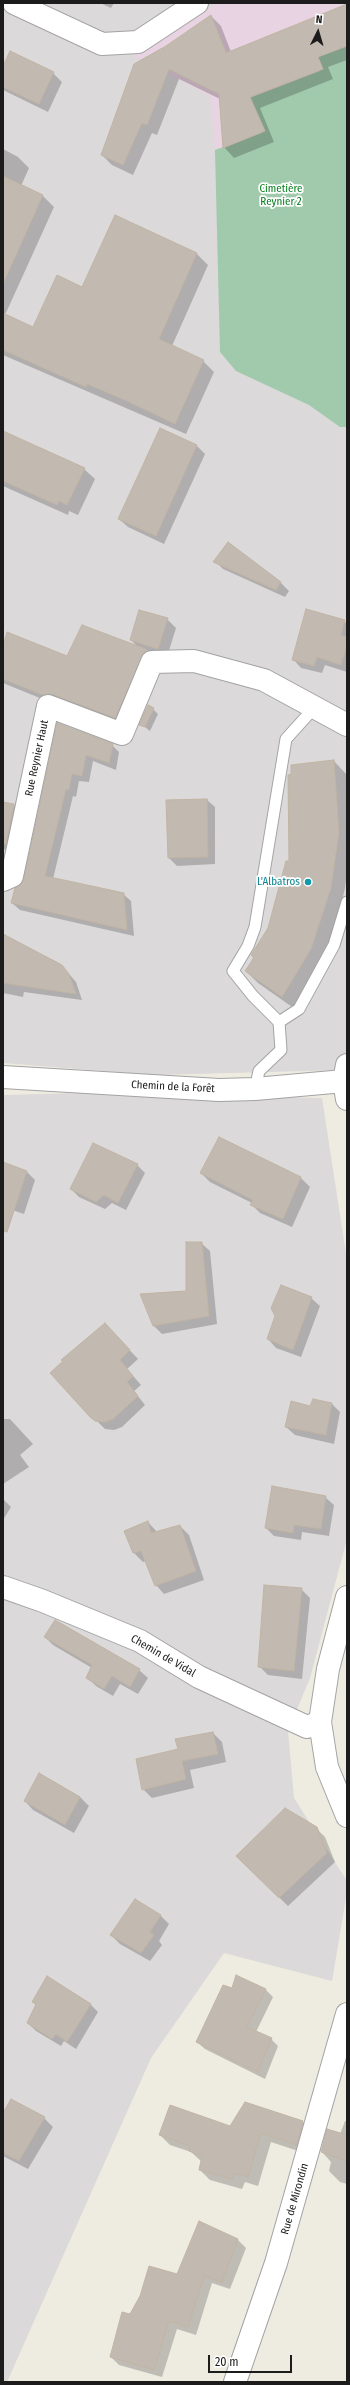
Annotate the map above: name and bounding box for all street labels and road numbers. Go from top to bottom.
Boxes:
street label: Rue Reynier Haut [22,719,52,797]
street label: Chemin de la Forêt [131,1078,215,1096]
street label: Chemin de Vidal [128,1632,198,1680]
street label: Rue de Mirondin [278,2162,312,2236]

